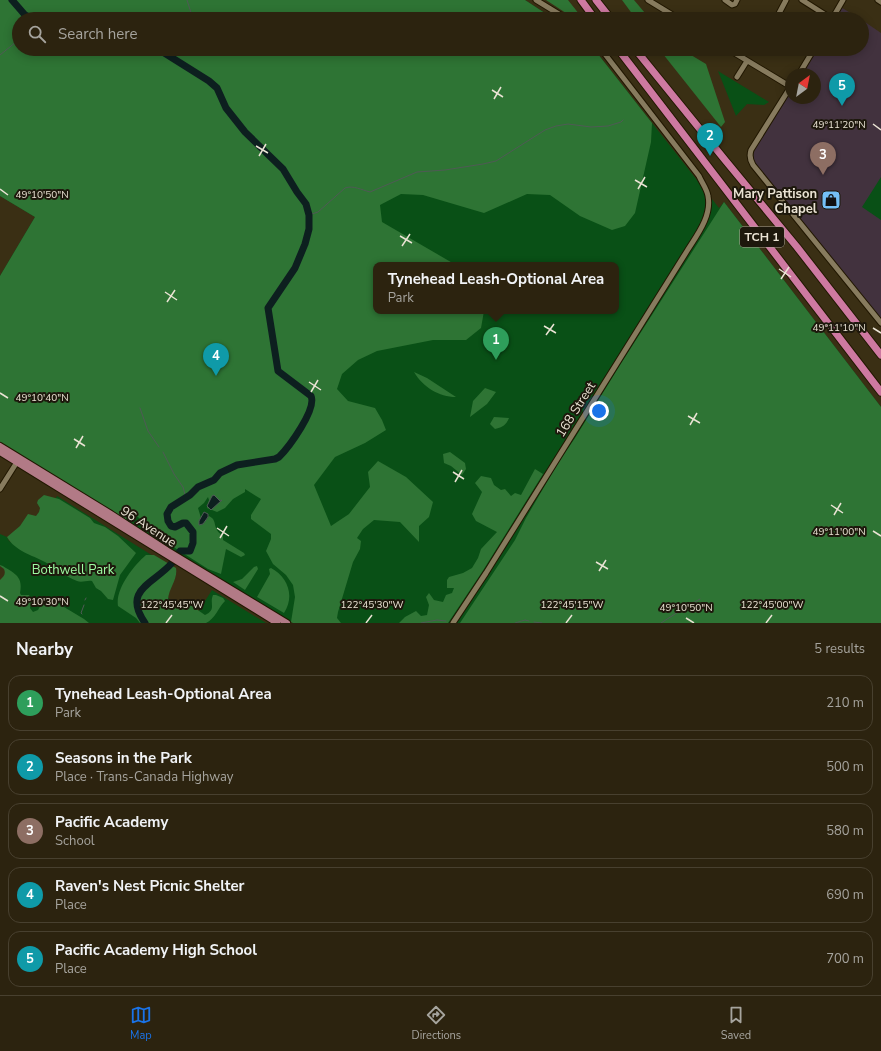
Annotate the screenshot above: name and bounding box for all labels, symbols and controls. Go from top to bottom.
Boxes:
search box [12,12,869,56]
icon: search [26,23,48,45]
text: Search here [58,24,138,44]
north arrow [785,68,821,104]
pin: 5 [829,73,855,106]
text: 49°11'20"N [812,118,866,132]
pin: 2 [697,123,723,156]
pin: 3 [810,142,836,175]
place label: Mary Pattison Chapel [733,185,818,218]
text: 49°10'50"N [15,188,69,202]
shop icon: Mary Pattison Chapel [820,189,842,211]
road number: TCH 1 [740,227,784,247]
popup [373,262,619,314]
text: Tynehead Leash-Optional Area [388,269,604,289]
text: Park [388,289,414,307]
text: 49°11'10"N [812,321,866,335]
pin: 1 [483,327,509,360]
pin: 4 [203,343,229,376]
street label: 168 Street [552,378,600,441]
text: 49°10'40"N [15,391,69,405]
your location [589,401,609,421]
street label: 96 Avenue [117,502,180,552]
text: 49°11'00"N [812,525,866,539]
park label: Bothwell Park [32,561,115,579]
text: 49°10'30"N [15,595,69,609]
text: 122°45'45"W [141,598,203,612]
text: 122°45'30"W [341,598,403,612]
text: 122°45'15"W [541,598,603,612]
text: 122°45'00"W [741,598,803,612]
text: 49°10'50"N [659,601,713,615]
text: Nearby [16,638,73,661]
text: 5 results [814,640,865,658]
text: Tynehead Leash-Optional Area [55,684,272,704]
text: 1 [26,694,34,712]
text: 210 m [826,694,864,712]
text: Park [55,704,81,722]
text: Seasons in the Park [55,748,192,768]
text: 2 [26,758,34,776]
text: 500 m [826,758,864,776]
text: Place · Trans-Canada Highway [55,768,234,786]
text: Pacific Academy [55,812,168,832]
text: 3 [26,822,34,840]
text: 580 m [826,822,864,840]
text: School [55,832,95,850]
text: Raven's Nest Picnic Shelter [55,876,244,896]
text: 4 [26,886,34,904]
text: 690 m [826,886,864,904]
text: Place [55,896,87,914]
text: Pacific Academy High School [55,940,257,960]
text: 5 [26,950,34,968]
text: 700 m [826,950,864,968]
text: Place [55,960,87,978]
tab: Map [130,1004,152,1043]
tab: Directions [412,1004,461,1043]
tab: Saved [721,1004,751,1043]

